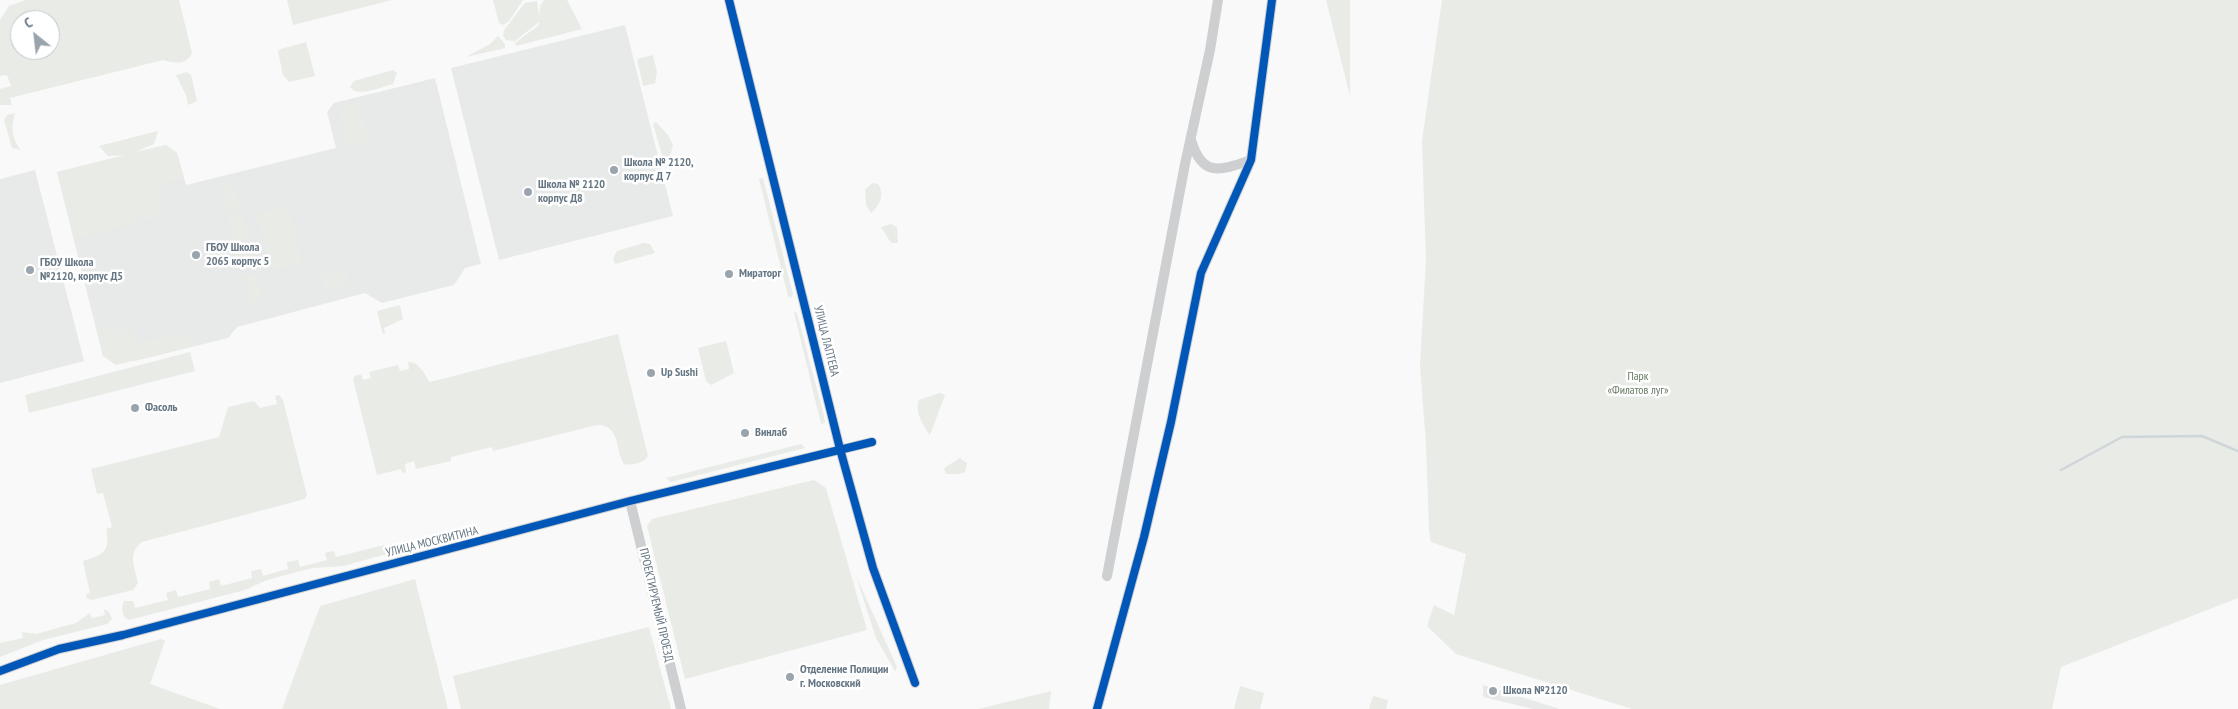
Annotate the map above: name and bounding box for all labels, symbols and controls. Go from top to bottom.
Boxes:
north arrow [10,10,60,60]
text: С [21,13,35,32]
place label: Школа № 2120, корпус Д 7 [624,156,693,184]
marker: Школа № 2120, корпус Д 7 [608,164,620,176]
place label: Школа № 2120 корпус Д8 [538,178,605,206]
marker: Школа № 2120 корпус Д8 [522,186,534,198]
place label: ГБОУ Школа 2065 корпус 5 [206,241,269,269]
marker: ГБОУ Школа 2065 корпус 5 [190,249,202,261]
place label: ГБОУ Школа №2120, корпус Д5 [40,256,123,284]
marker: ГБОУ Школа №2120, корпус Д5 [24,264,36,276]
place label: Мираторг [739,267,781,281]
marker: Мираторг [723,268,735,280]
street label: УЛИЦА ЛАПТЕВА [810,304,842,378]
place label: Up Sushi [661,366,698,380]
marker: Up Sushi [645,367,657,379]
park label: Парк «Филатов луг» [1607,370,1669,398]
place label: Фасоль [145,401,178,415]
marker: Фасоль [129,402,141,414]
place label: Винлаб [755,426,787,440]
marker: Винлаб [739,427,751,439]
street label: УЛИЦА МОСКВИТИНА [384,524,480,560]
street label: ПРОЕКТИРУЕМЫЙ ПРОЕЗД [636,547,676,663]
place label: Отделение Полиции г. Московский [800,663,889,691]
marker: Отделение Полиции г. Московский [784,671,796,683]
place label: Школа №2120 [1503,684,1567,698]
marker: Школа №2120 [1487,685,1499,697]

